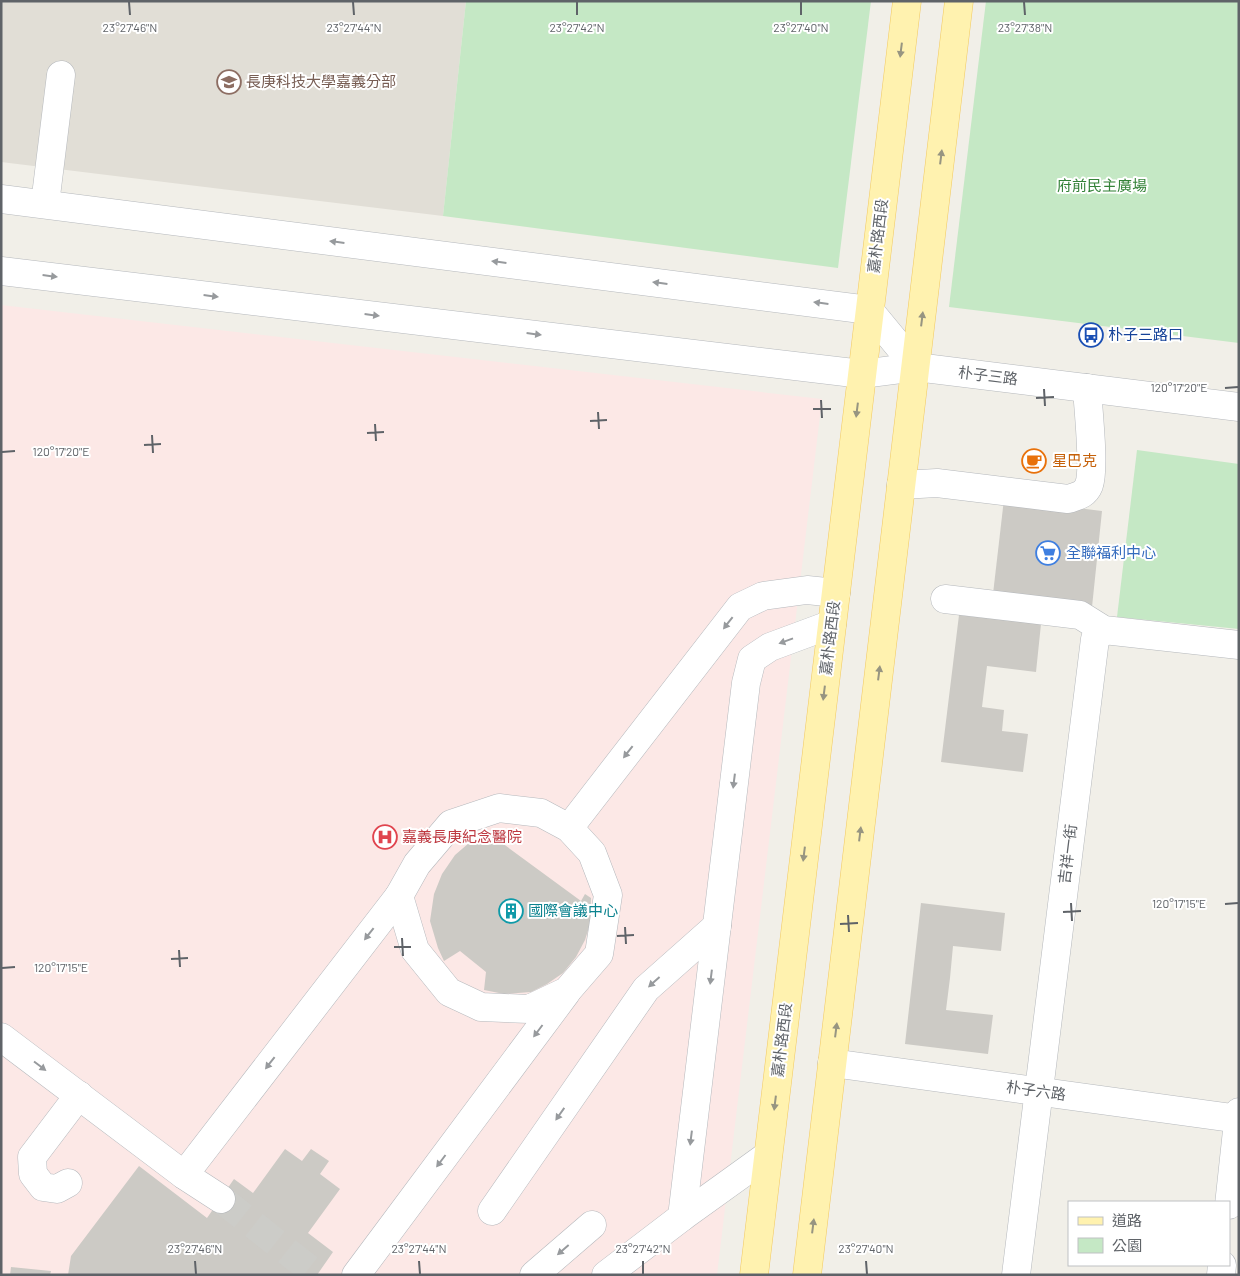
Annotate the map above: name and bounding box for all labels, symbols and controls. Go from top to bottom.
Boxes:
text: 23°27'46"N [103,20,157,34]
text: 23°27'44"N [326,20,382,34]
text: 23°27'42"N [549,20,605,34]
text: 23°27'40"N [773,20,829,34]
text: 23°27'38"N [998,20,1052,34]
one-way arrow [897,42,905,58]
school or university icon: 長庚科技大學嘉義分部 [216,69,242,95]
place label: 長庚科技大學嘉義分部 [246,72,396,90]
one-way arrow [937,149,945,165]
park label: 府前民主廣場 [1057,176,1147,194]
street label: 嘉朴路西段 [864,198,891,274]
one-way arrow [329,237,345,245]
one-way arrow [490,258,506,266]
one-way arrow [42,272,58,280]
one-way arrow [652,279,668,287]
one-way arrow [203,292,219,300]
one-way arrow [813,299,829,307]
one-way arrow [365,311,381,319]
one-way arrow [918,311,926,327]
bus stop icon: 朴子三路口 [1078,322,1104,348]
place label: 朴子三路口 [1108,325,1183,343]
one-way arrow [526,331,542,339]
street label: 朴子三路 [957,362,1019,388]
text: 120°17'20"E [1150,380,1208,394]
one-way arrow [853,402,861,418]
text: 120°17'20"E [32,444,90,458]
cafe icon: 星巴克 [1021,448,1047,474]
place label: 星巴克 [1052,451,1097,469]
supermarket icon: 全聯福利中心 [1035,540,1061,566]
place label: 全聯福利中心 [1066,543,1156,561]
street label: 嘉朴路西段 [816,600,843,676]
one-way arrow [722,616,733,629]
one-way arrow [778,637,793,645]
one-way arrow [875,664,883,680]
one-way arrow [820,685,828,701]
one-way arrow [623,745,634,758]
one-way arrow [730,773,738,789]
street label: 吉祥一街 [1054,823,1080,885]
hospital icon: 嘉義長庚紀念醫院 [372,824,398,850]
one-way arrow [856,826,864,842]
place label: 嘉義長庚紀念醫院 [402,827,522,845]
one-way arrow [800,847,808,863]
text: 120°17'15"E [1152,896,1206,910]
building icon: 國際會議中心 [498,898,524,924]
place label: 國際會議中心 [528,901,618,919]
one-way arrow [364,928,375,941]
text: 120°17'15"E [34,960,88,974]
one-way arrow [706,969,714,985]
one-way arrow [648,976,660,988]
street label: 嘉朴路西段 [768,1002,795,1078]
one-way arrow [832,1022,840,1038]
one-way arrow [533,1024,543,1038]
one-way arrow [265,1056,275,1070]
one-way arrow [33,1061,46,1072]
street label: 朴子六路 [1005,1077,1067,1103]
one-way arrow [771,1095,779,1111]
one-way arrow [555,1107,564,1121]
one-way arrow [687,1130,695,1146]
one-way arrow [436,1154,446,1168]
legend [1068,1201,1230,1266]
text: 道路 [1112,1211,1142,1229]
one-way arrow [809,1218,817,1234]
text: 公園 [1112,1236,1142,1254]
text: 23°27'46"N [168,1241,222,1255]
text: 23°27'44"N [391,1241,447,1255]
text: 23°27'42"N [615,1241,671,1255]
text: 23°27'40"N [838,1241,894,1255]
one-way arrow [557,1244,569,1255]

